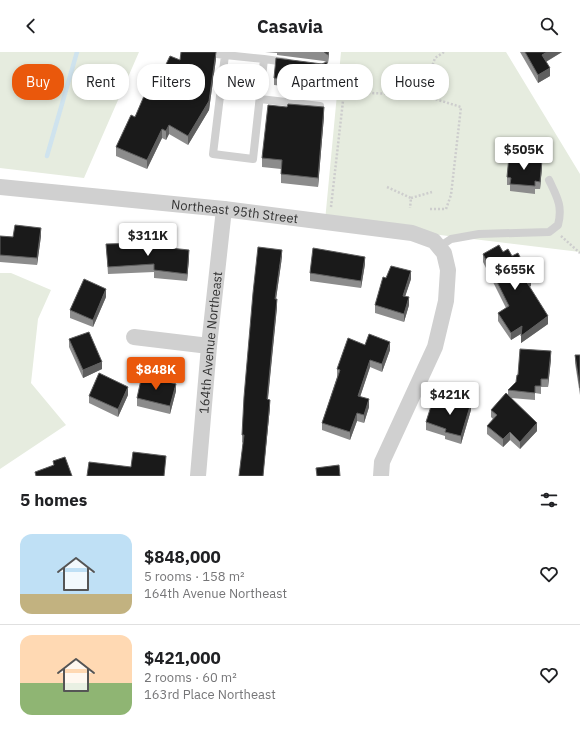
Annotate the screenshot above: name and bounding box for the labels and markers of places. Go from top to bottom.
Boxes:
pin: $505K [496,137,552,171]
pin: $311K [120,223,176,257]
pin: $655K [487,257,543,291]
pin: $848K [128,357,184,391]
pin: $421K [422,382,478,416]

